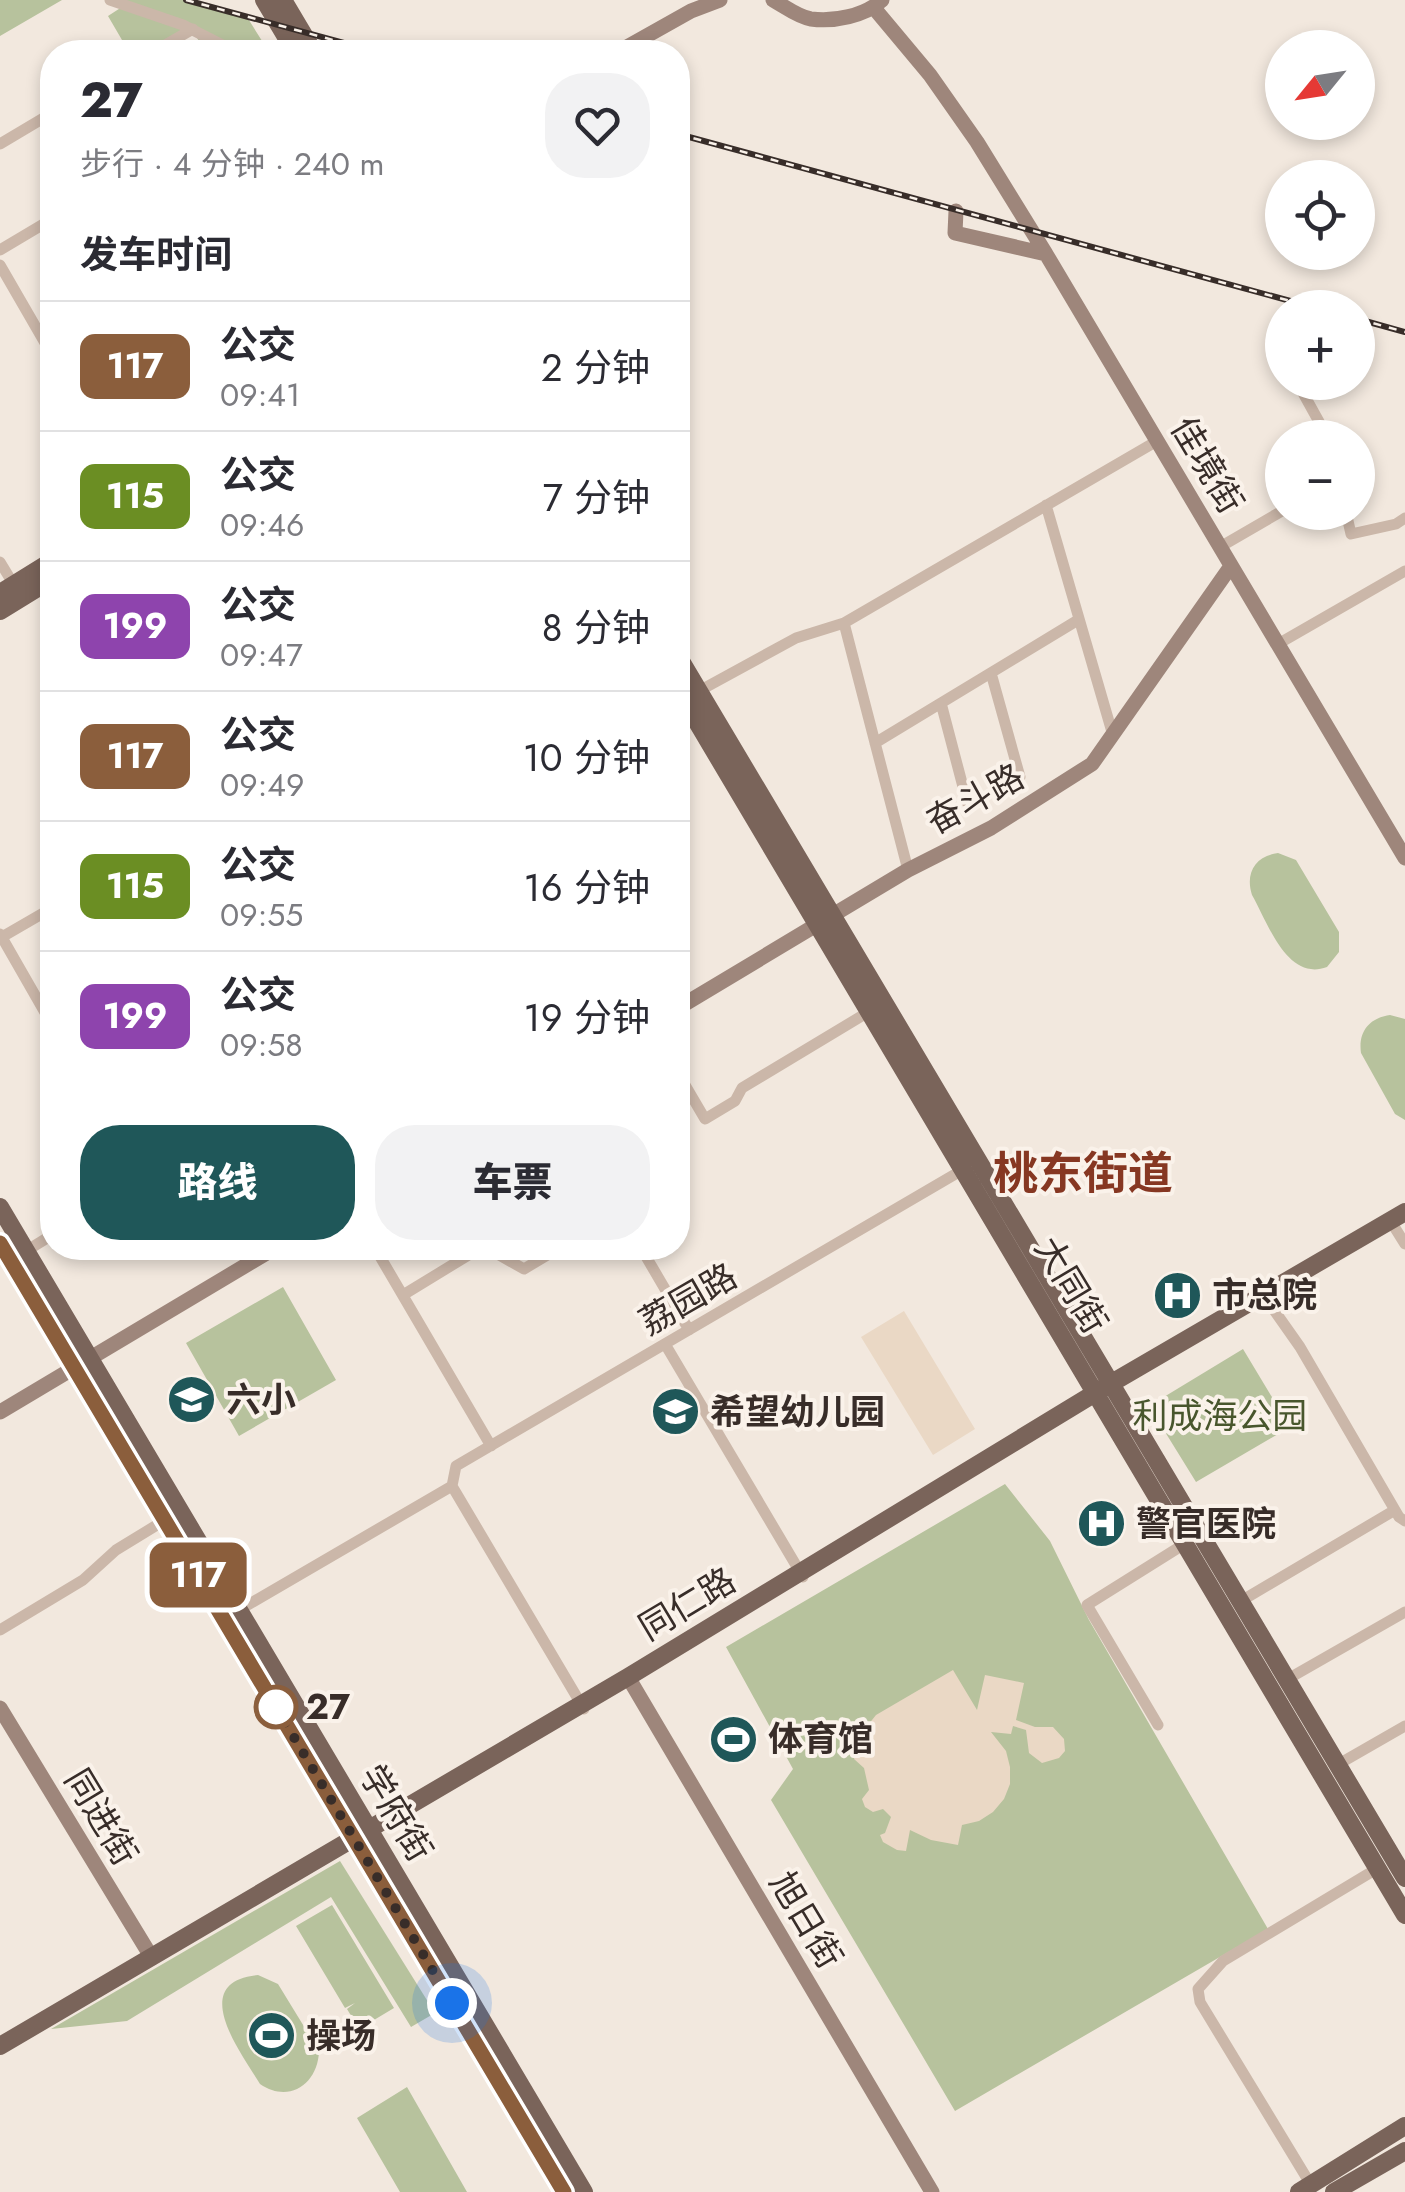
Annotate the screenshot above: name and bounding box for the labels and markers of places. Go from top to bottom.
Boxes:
hospital icon: 市总院 [1151,1269,1203,1321]
place label: 市总院 [1212,1270,1317,1320]
school or university icon: 六小 [165,1374,217,1426]
place label: 六小 [226,1375,296,1425]
school or university icon: 希望幼儿园 [649,1386,701,1438]
place label: 希望幼儿园 [710,1387,885,1437]
hospital icon: 警官医院 [1075,1498,1127,1550]
place label: 警官医院 [1136,1499,1276,1549]
place label: 27 [306,1682,351,1732]
marker: 27 [255,1686,297,1728]
sports icon: 体育馆 [707,1713,759,1765]
place label: 体育馆 [768,1714,873,1764]
sports icon: 操场 [245,2010,297,2062]
place label: 操场 [306,2011,376,2061]

